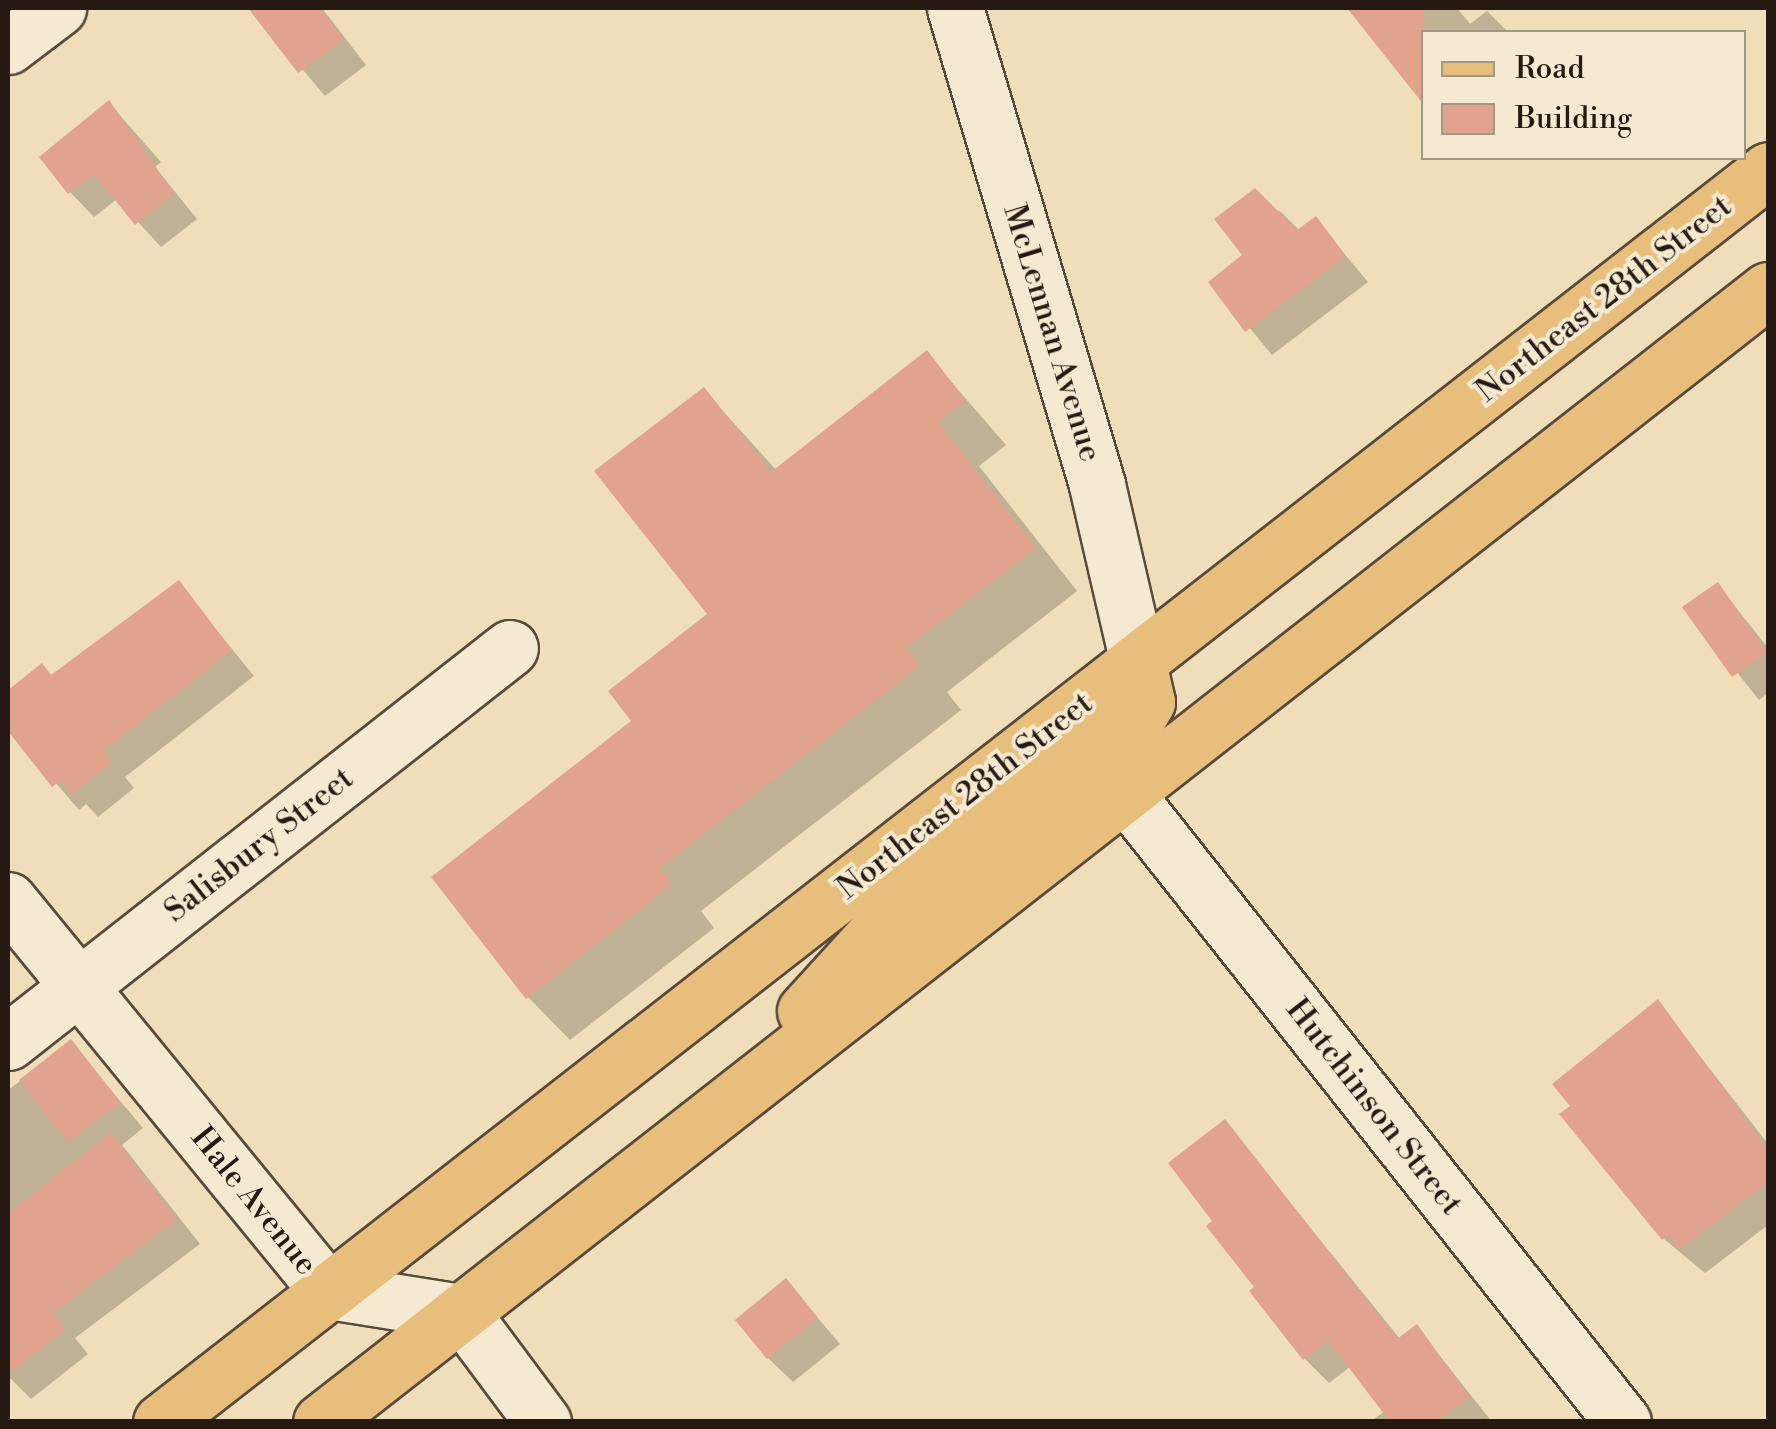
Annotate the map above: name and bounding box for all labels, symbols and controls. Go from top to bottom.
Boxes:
legend [1421,30,1746,160]
text: Road [1515,50,1585,88]
text: Building [1515,100,1632,138]
street label: Northeast 28th Street [1469,187,1739,411]
street label: McLennan Avenue [995,200,1109,466]
street label: Northeast 28th Street [830,684,1100,908]
street label: Salisbury Street [157,759,361,931]
street label: Hutchinson Street [1278,991,1470,1223]
street label: Hale Avenue [183,1119,325,1283]

